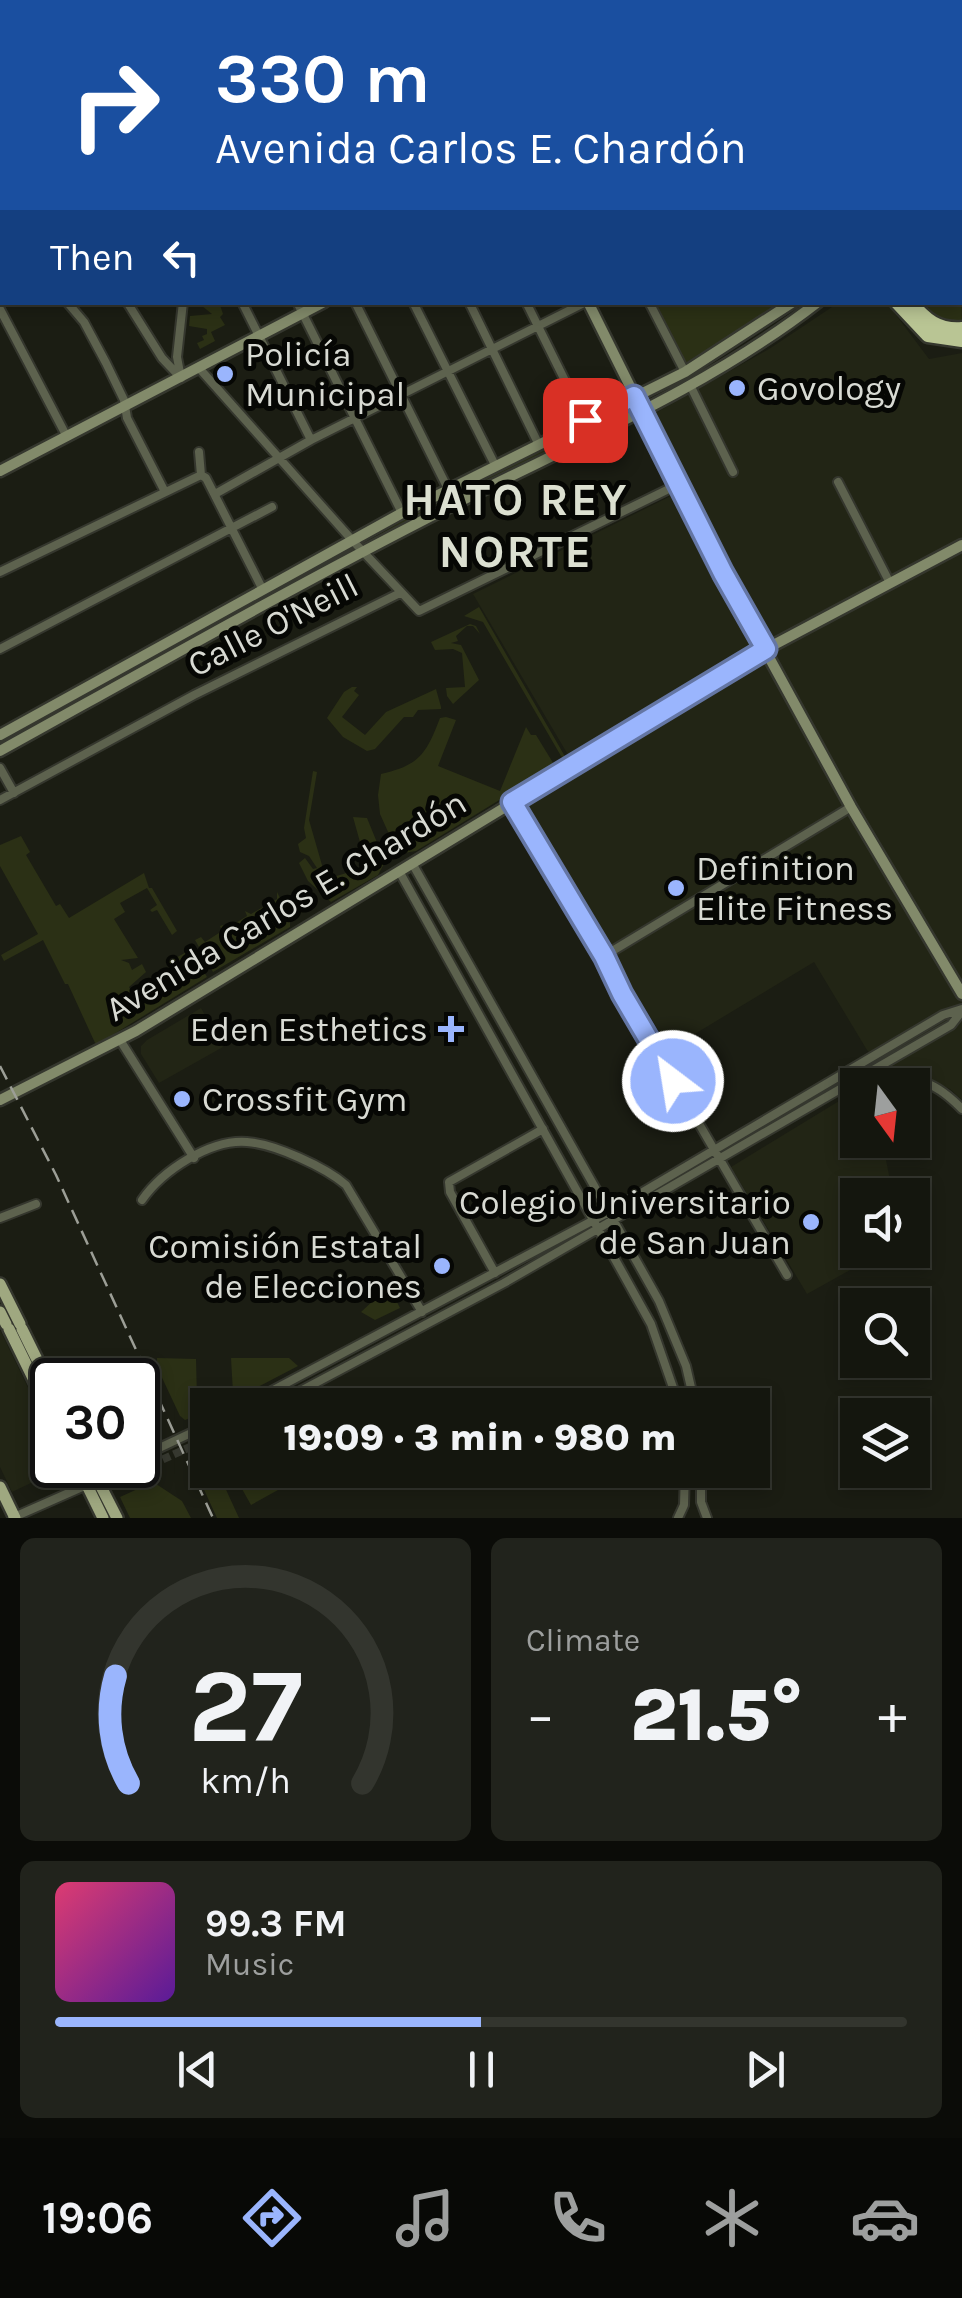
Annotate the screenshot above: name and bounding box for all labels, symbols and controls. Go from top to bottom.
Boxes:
text: 330 m [215,38,431,120]
icon: right [50,40,180,170]
text: Avenida Carlos E. Chardón [215,122,747,174]
icon: left [154,230,209,285]
text: Then [50,235,134,280]
place label: Policía Municipal [245,334,405,415]
marker: Policía Municipal [214,363,236,385]
place label: Govology [757,368,901,409]
marker: Govology [726,377,748,399]
pin [543,378,628,463]
icon: arrive [558,393,613,448]
district label: HATO REY NORTE [403,474,629,578]
street label: Calle O'Neill [181,565,365,685]
street label: Avenida Carlos E. Chardón [98,782,474,1030]
place label: Definition Elite Fitness [696,848,893,929]
marker: Definition Elite Fitness [665,877,687,899]
place label: Eden Esthetics [190,1009,428,1050]
marker: Eden Esthetics [438,1016,464,1042]
position arrow [621,1029,725,1133]
north arrow [840,1068,930,1158]
map controls [840,1068,930,1488]
place label: Crossfit Gym [202,1079,408,1120]
marker: Crossfit Gym [171,1088,193,1110]
button: sound [840,1178,930,1268]
place label: Colegio Universitario de San Juan [459,1182,791,1263]
marker: Colegio Universitario de San Juan [800,1211,822,1233]
place label: Comisión Estatal de Elecciones [148,1226,422,1307]
marker: Comisión Estatal de Elecciones [431,1255,453,1277]
button: search [840,1288,930,1378]
speed limit sign: 30 [30,1358,160,1488]
button: layers [840,1398,930,1488]
text: 19:09 · 3 min · 980 m [283,1415,677,1460]
text: Climate [526,1622,640,1659]
text: 27 [188,1646,303,1767]
text: 21.5° [630,1671,803,1759]
text: − [526,1683,555,1747]
text: + [878,1683,907,1747]
text: km/h [200,1760,291,1802]
text: 99.3 FM [205,1901,347,1946]
text: Music [205,1946,294,1983]
icon: previous [170,2042,225,2097]
icon: pause [454,2042,509,2097]
icon: next [738,2042,793,2097]
icon: directions [237,2183,307,2253]
icon: music [390,2183,460,2253]
icon: phone [543,2183,613,2253]
icon: climate [697,2183,767,2253]
icon: car [850,2183,920,2253]
text: 19:06 [42,2192,153,2244]

